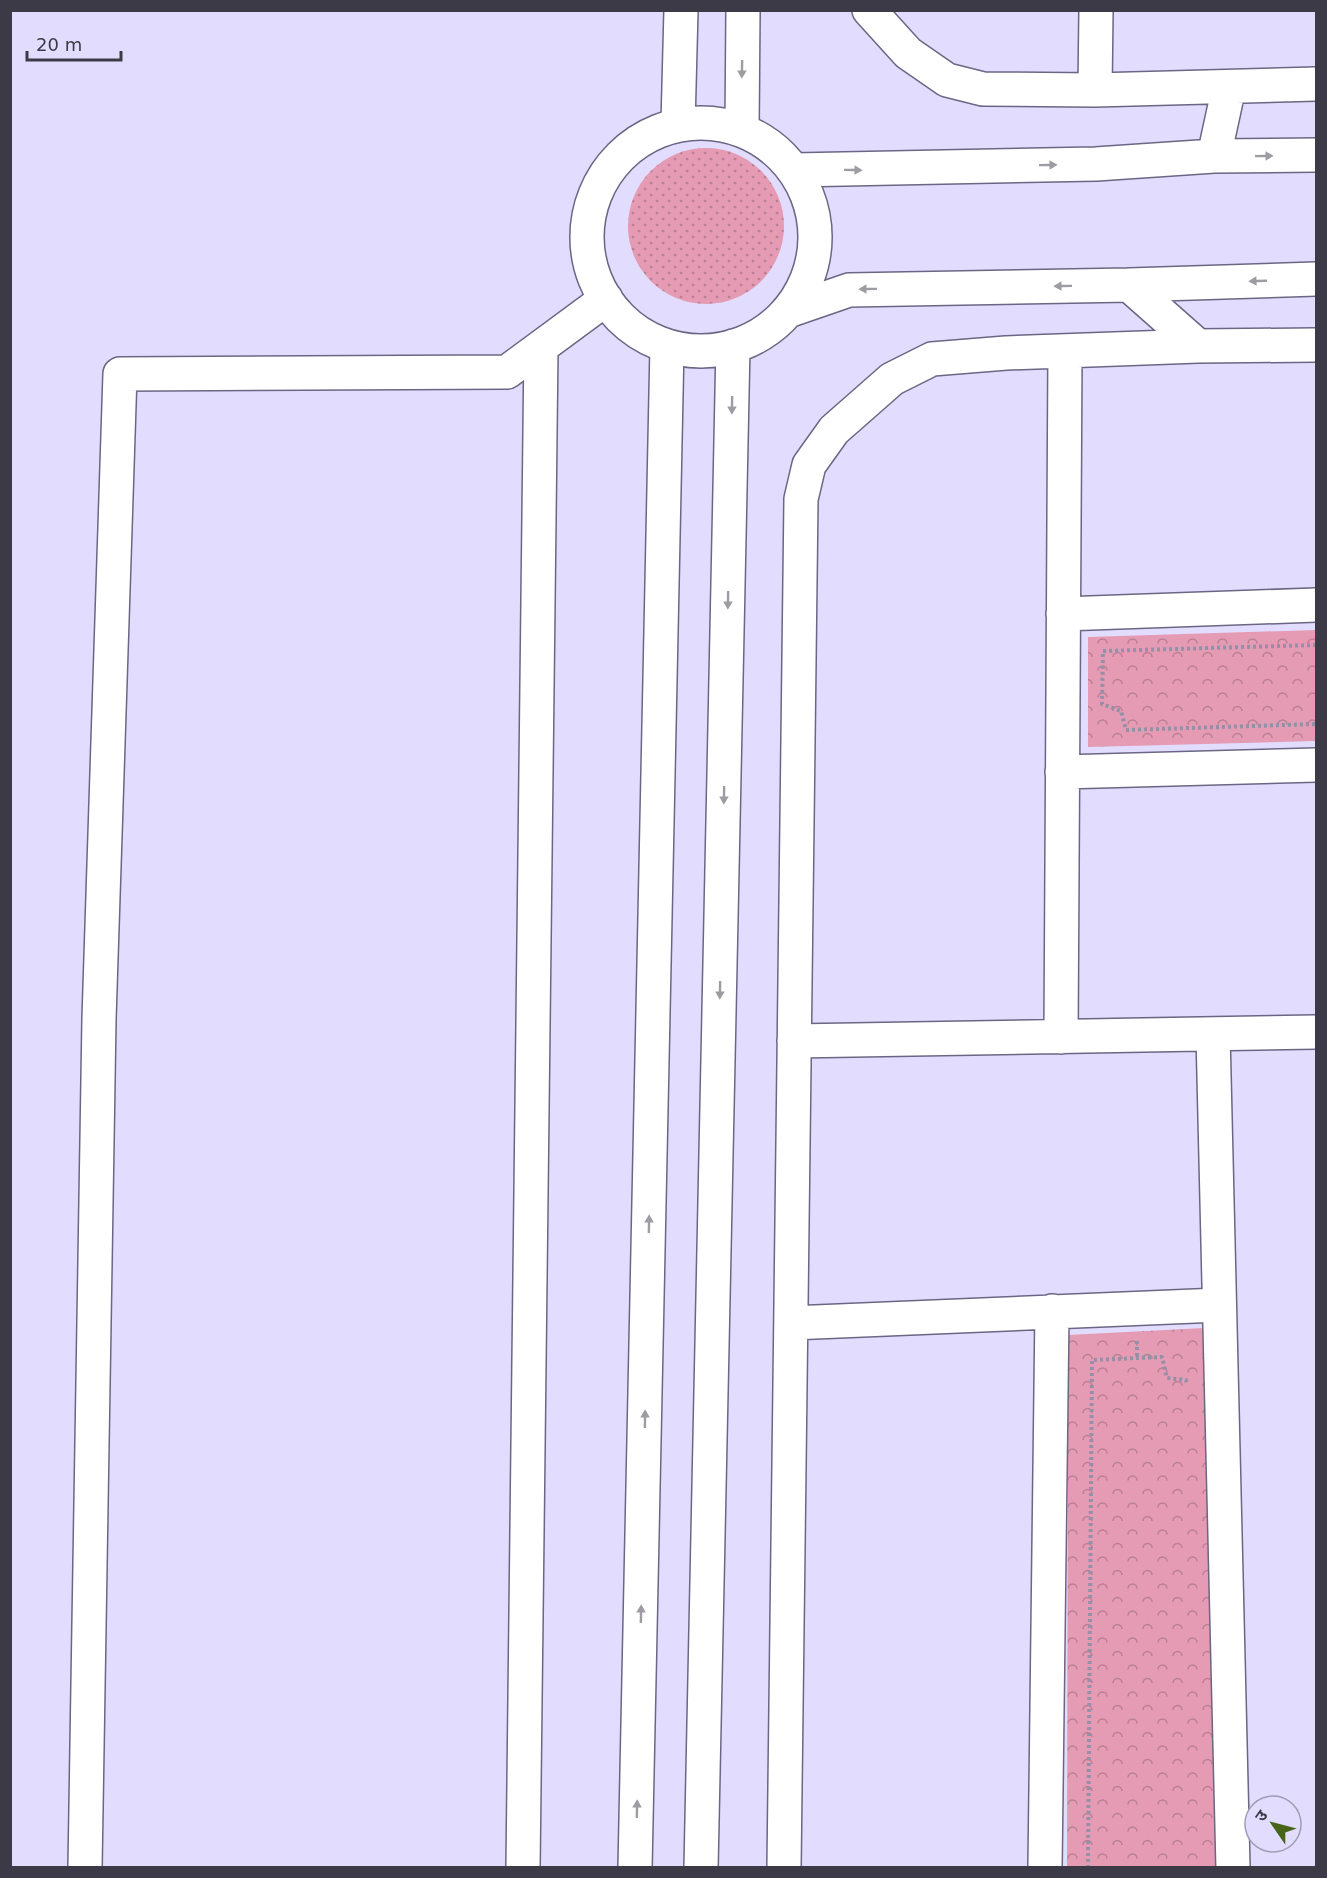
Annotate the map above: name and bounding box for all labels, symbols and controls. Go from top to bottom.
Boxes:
scale bar [27,24,122,62]
text: 20 m [36,34,82,55]
one-way arrow [738,59,747,78]
one-way arrow [1254,151,1273,160]
one-way arrow [1038,160,1057,170]
one-way arrow [843,165,862,174]
one-way arrow [1249,276,1268,286]
one-way arrow [1054,281,1073,291]
one-way arrow [859,284,878,294]
one-way arrow [727,395,737,414]
one-way arrow [723,590,733,609]
one-way arrow [719,785,729,804]
one-way arrow [715,980,725,999]
one-way arrow [644,1215,654,1234]
one-way arrow [640,1410,650,1429]
one-way arrow [636,1605,646,1624]
north arrow [1243,1794,1303,1854]
one-way arrow [632,1800,641,1819]
text: उ [1251,1806,1272,1825]

